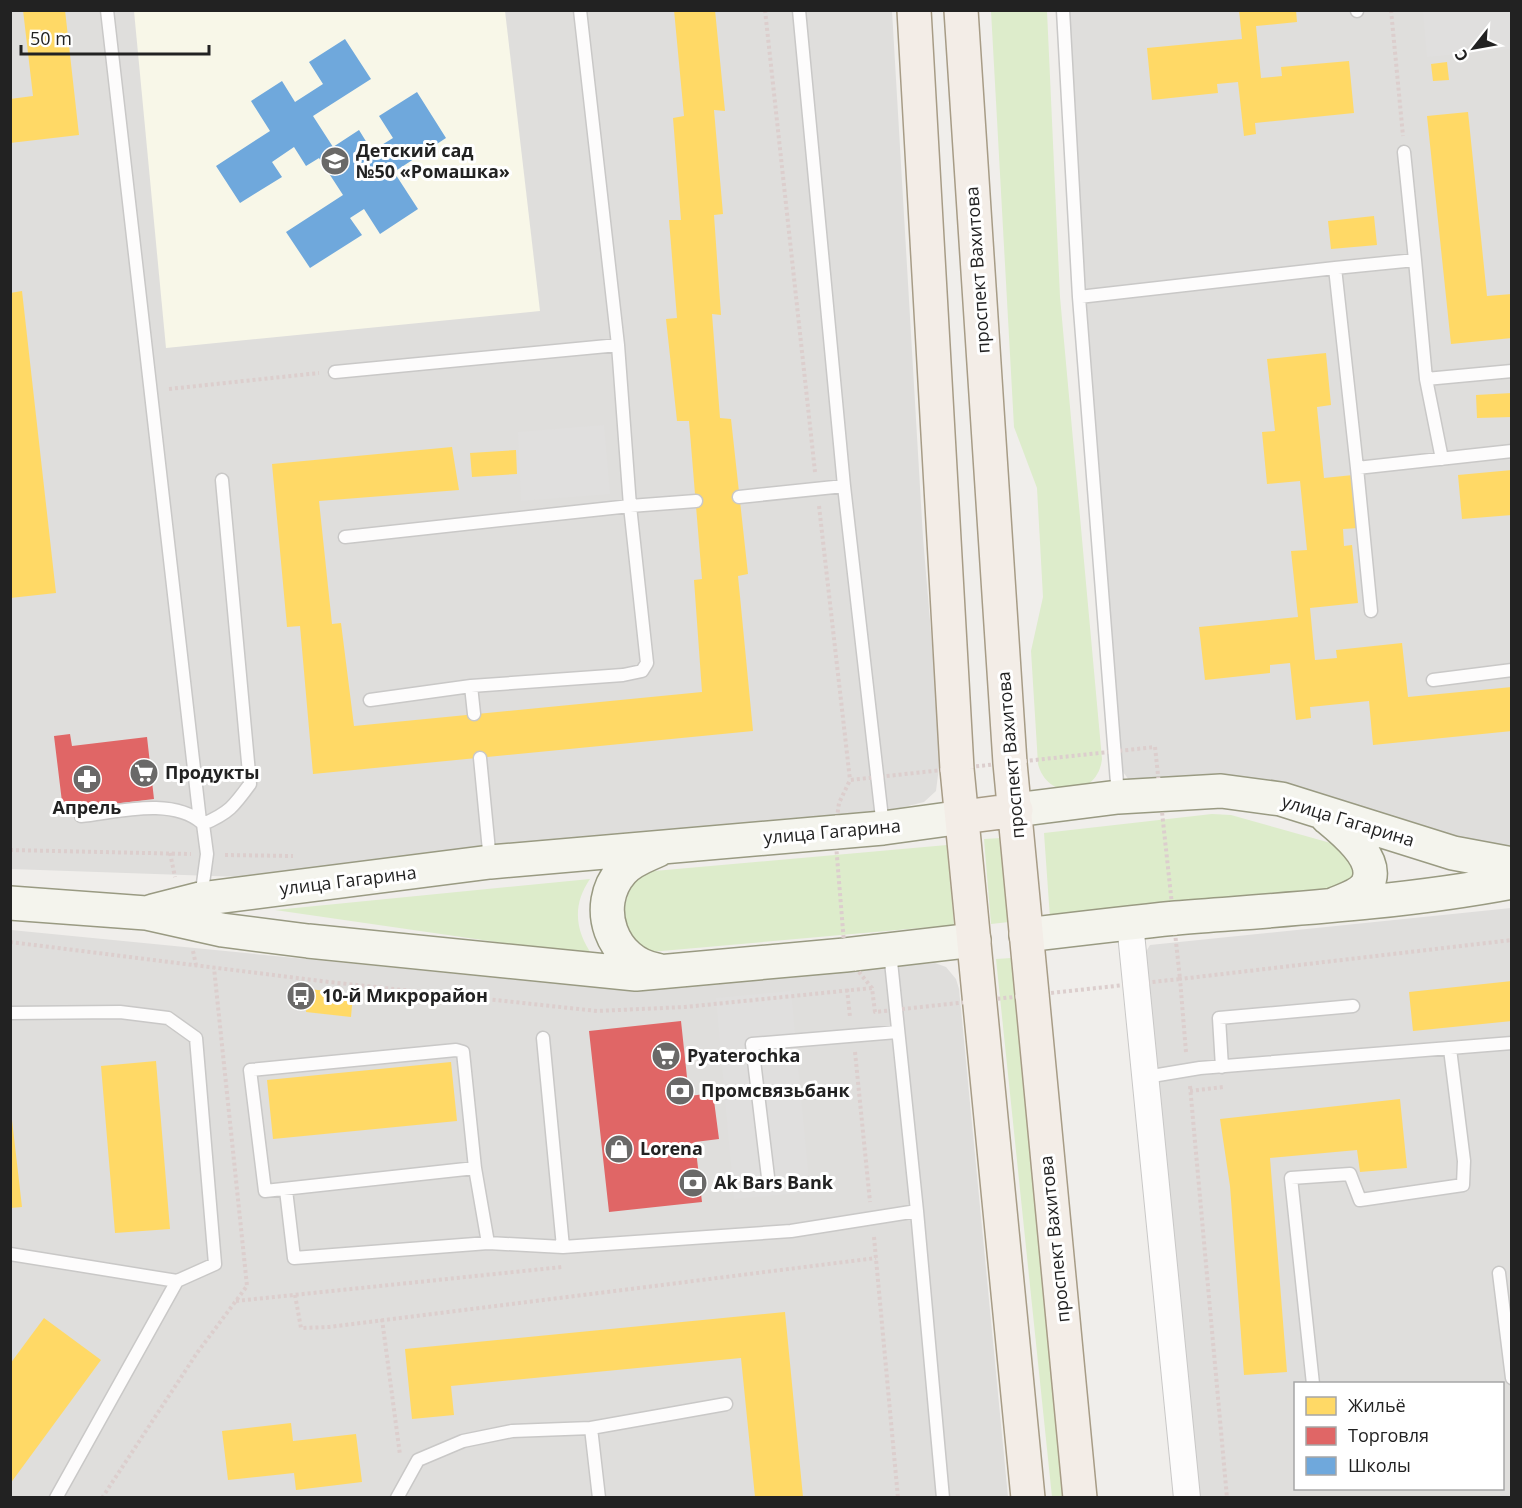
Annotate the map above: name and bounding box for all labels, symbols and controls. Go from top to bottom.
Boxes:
scale bar [21,18,208,56]
north arrow [1444,18,1504,78]
text: 50 m [30,26,72,50]
text: С [1449,46,1473,66]
place label: Детский сад №50 «Ромашка» [356,138,510,183]
school or university icon: Детский сад №50 «Ромашка» [319,145,351,177]
street label: проспект Вахитова [959,186,995,354]
street label: проспект Вахитова [991,671,1029,840]
supermarket icon: Продукты [128,757,160,789]
place label: Продукты [165,760,260,784]
pharmacy icon: Апрель [71,763,103,795]
street label: улица Гагарина [1279,788,1418,852]
place label: Апрель [53,795,121,819]
street label: улица Гагарина [762,813,902,849]
street label: улица Гагарина [278,860,418,900]
bus stop icon: 10-й Микрорайон [285,980,317,1012]
place label: 10-й Микрорайон [322,983,488,1007]
supermarket icon: Pyaterochka [650,1040,682,1072]
place label: Pyaterochka [687,1043,800,1067]
bank icon: Промсвязьбанк [664,1075,696,1107]
place label: Промсвязьбанк [701,1078,850,1102]
shop icon: Lorena [603,1133,635,1165]
place label: Lorena [640,1136,703,1160]
street label: проспект Вахитова [1033,1155,1075,1324]
bank icon: Ak Bars Bank [677,1167,709,1199]
place label: Ak Bars Bank [714,1170,834,1194]
legend [1294,1382,1504,1490]
text: Жильё [1348,1393,1406,1417]
text: Торговля [1348,1423,1429,1447]
text: Школы [1348,1453,1411,1477]

